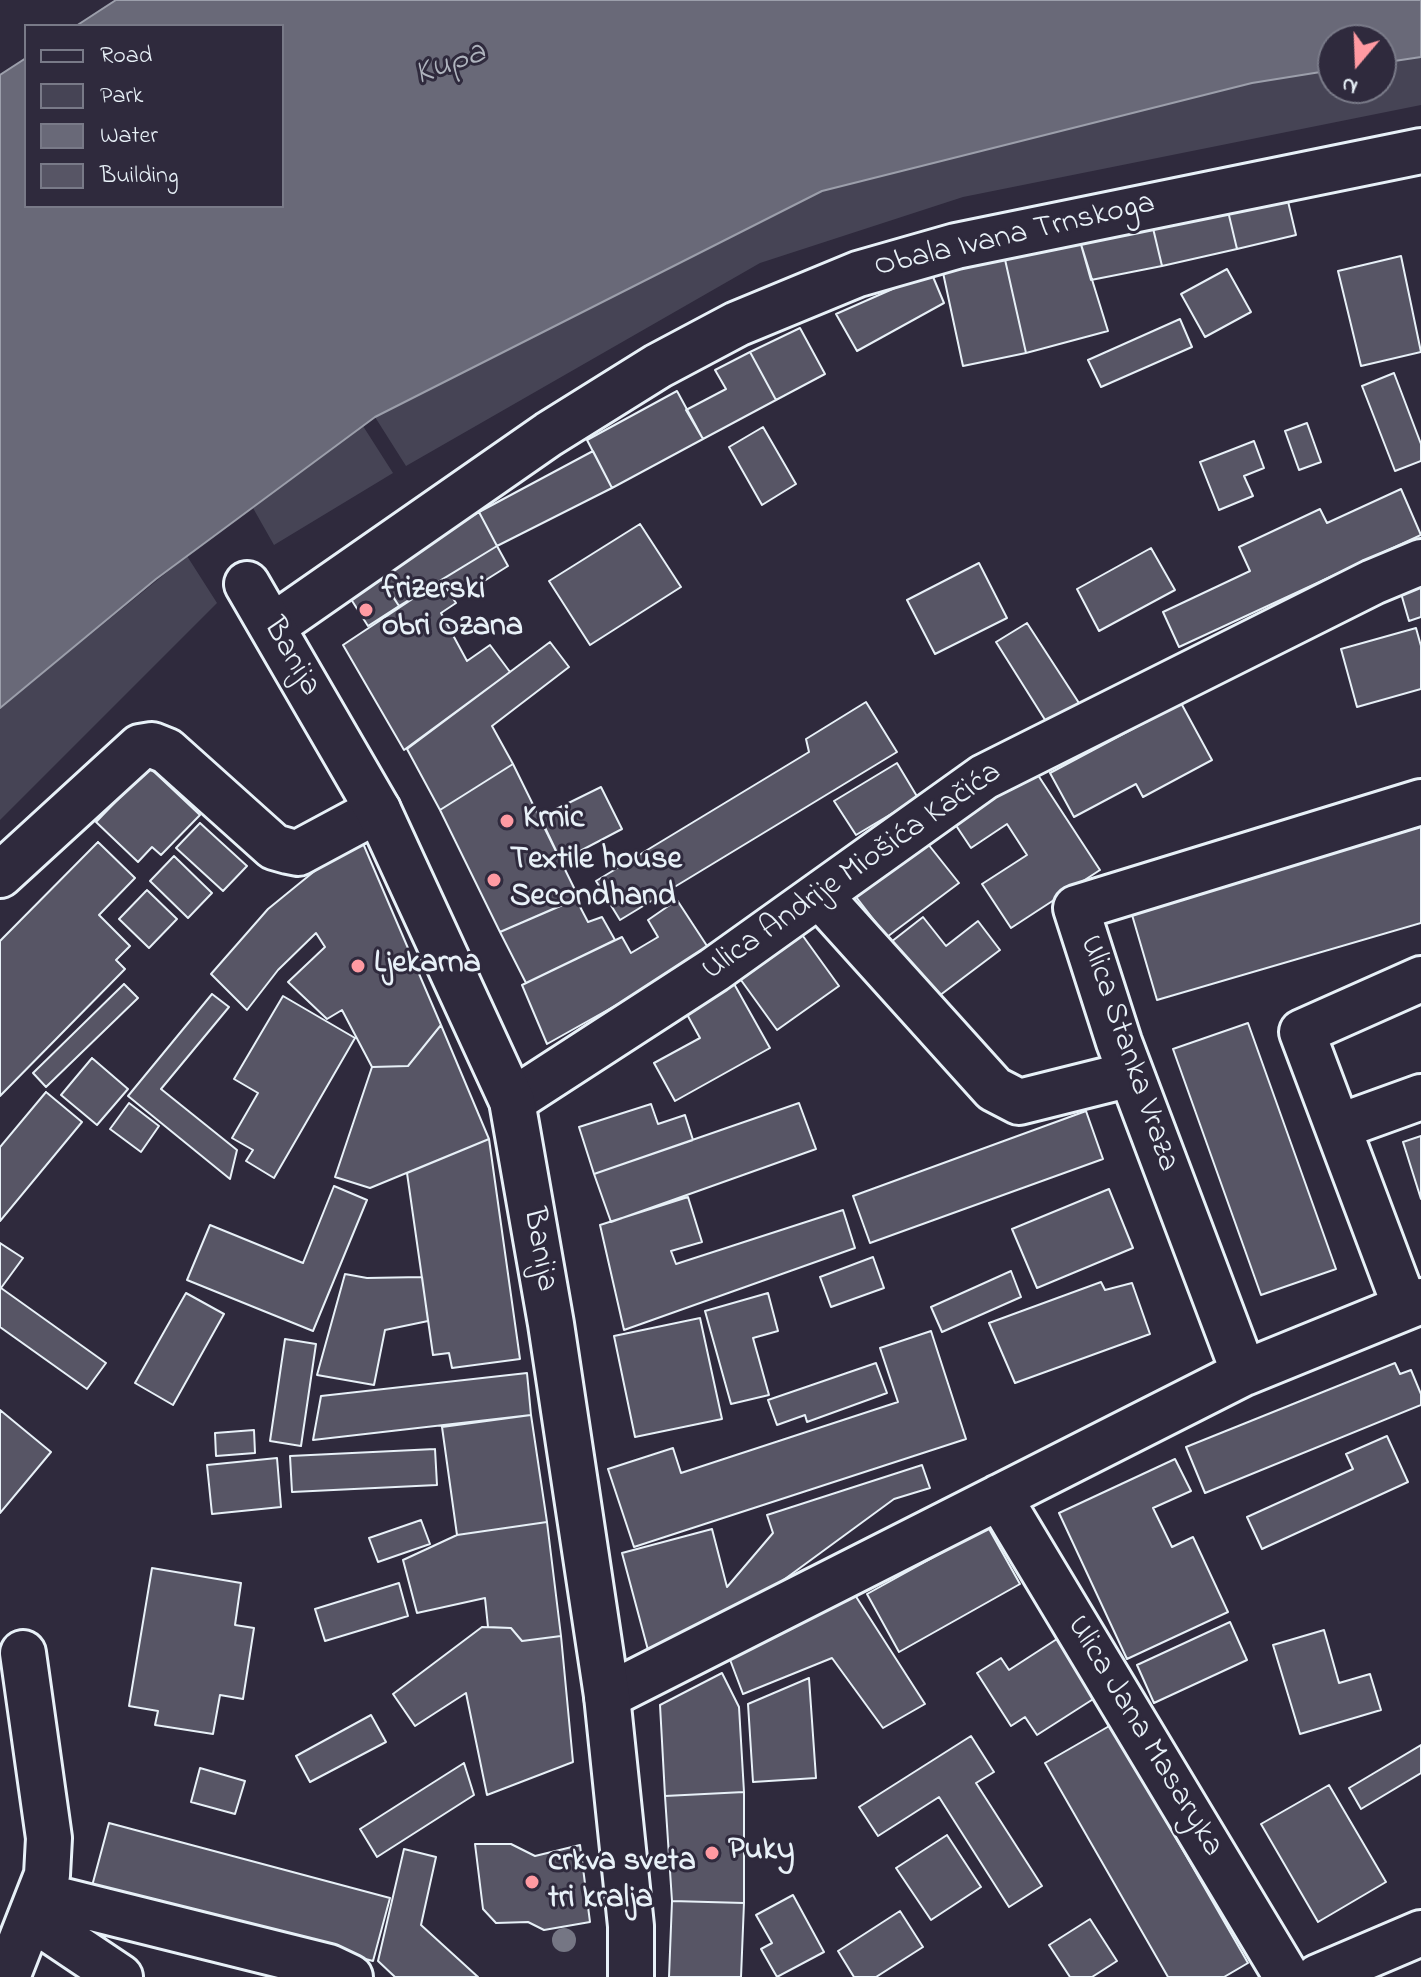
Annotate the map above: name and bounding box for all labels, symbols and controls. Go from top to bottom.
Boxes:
legend [24,24,284,208]
north arrow [1317,24,1397,104]
water label: Kupa [410,34,492,98]
text: Road [100,39,152,74]
text: N [1338,67,1362,102]
text: Park [100,79,143,114]
text: Water [100,119,158,154]
text: Building [100,159,179,194]
street label: Obala Ivana Trnskoga [871,186,1159,288]
place label: frizerski obri Ozana [382,573,523,648]
marker: frizerski obri Ozana [357,601,375,619]
street label: Banija [252,612,328,704]
street label: Ulica Andrije Miošića Kačića [696,755,1010,991]
place label: Krnic [523,802,584,840]
marker: Krnic [498,812,516,830]
place label: Textile house Secondhand [510,843,682,918]
marker: Textile house Secondhand [485,871,503,889]
street label: Ulica Stanka Vraza [1069,931,1185,1177]
place label: Ljekarna [374,947,481,985]
marker: Ljekarna [349,957,367,975]
street label: Banija [512,1205,564,1295]
street label: Ulica Jana Masaryka [1056,1610,1230,1864]
place label: Puky [728,1834,795,1872]
marker: Puky [703,1844,721,1862]
place label: crkva sveta tri kralja [548,1845,696,1920]
marker: crkva sveta tri kralja [523,1873,541,1891]

